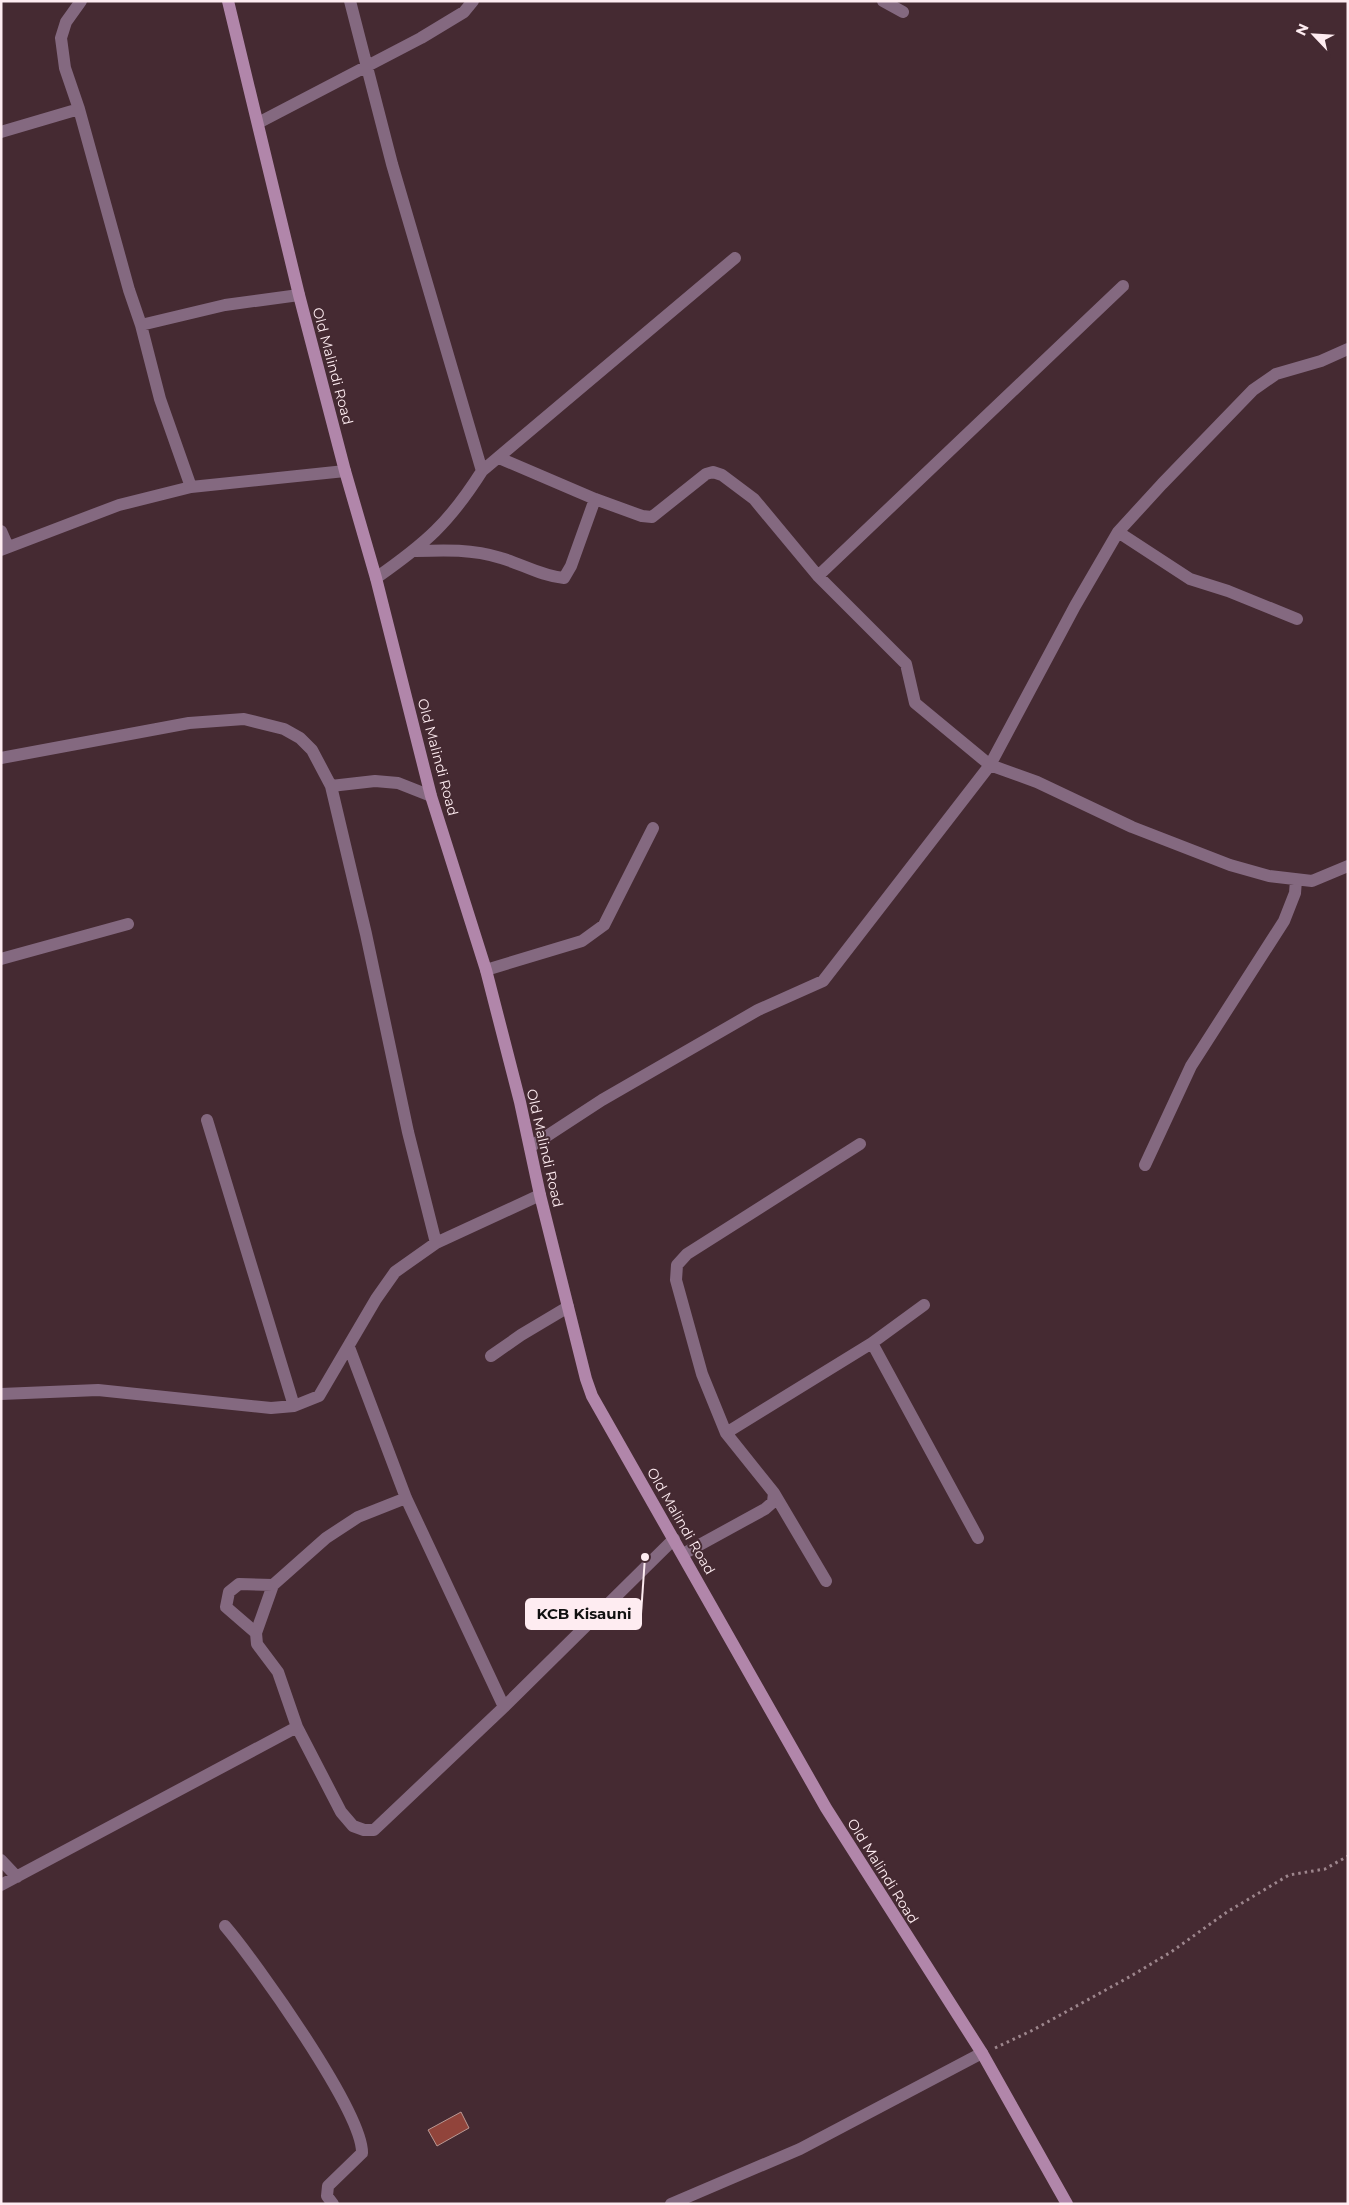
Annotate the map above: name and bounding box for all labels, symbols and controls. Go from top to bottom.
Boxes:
north arrow [1289,10,1339,60]
text: N [1292,21,1313,38]
street label: Old Malindi Road [309,305,357,427]
street label: Old Malindi Road [414,696,462,818]
street label: Old Malindi Road [523,1087,567,1209]
street label: Old Malindi Road [643,1464,719,1578]
callout: KCB Kisauni [526,1599,641,1629]
text: KCB Kisauni [536,1604,632,1623]
street label: Old Malindi Road [843,1815,923,1927]

